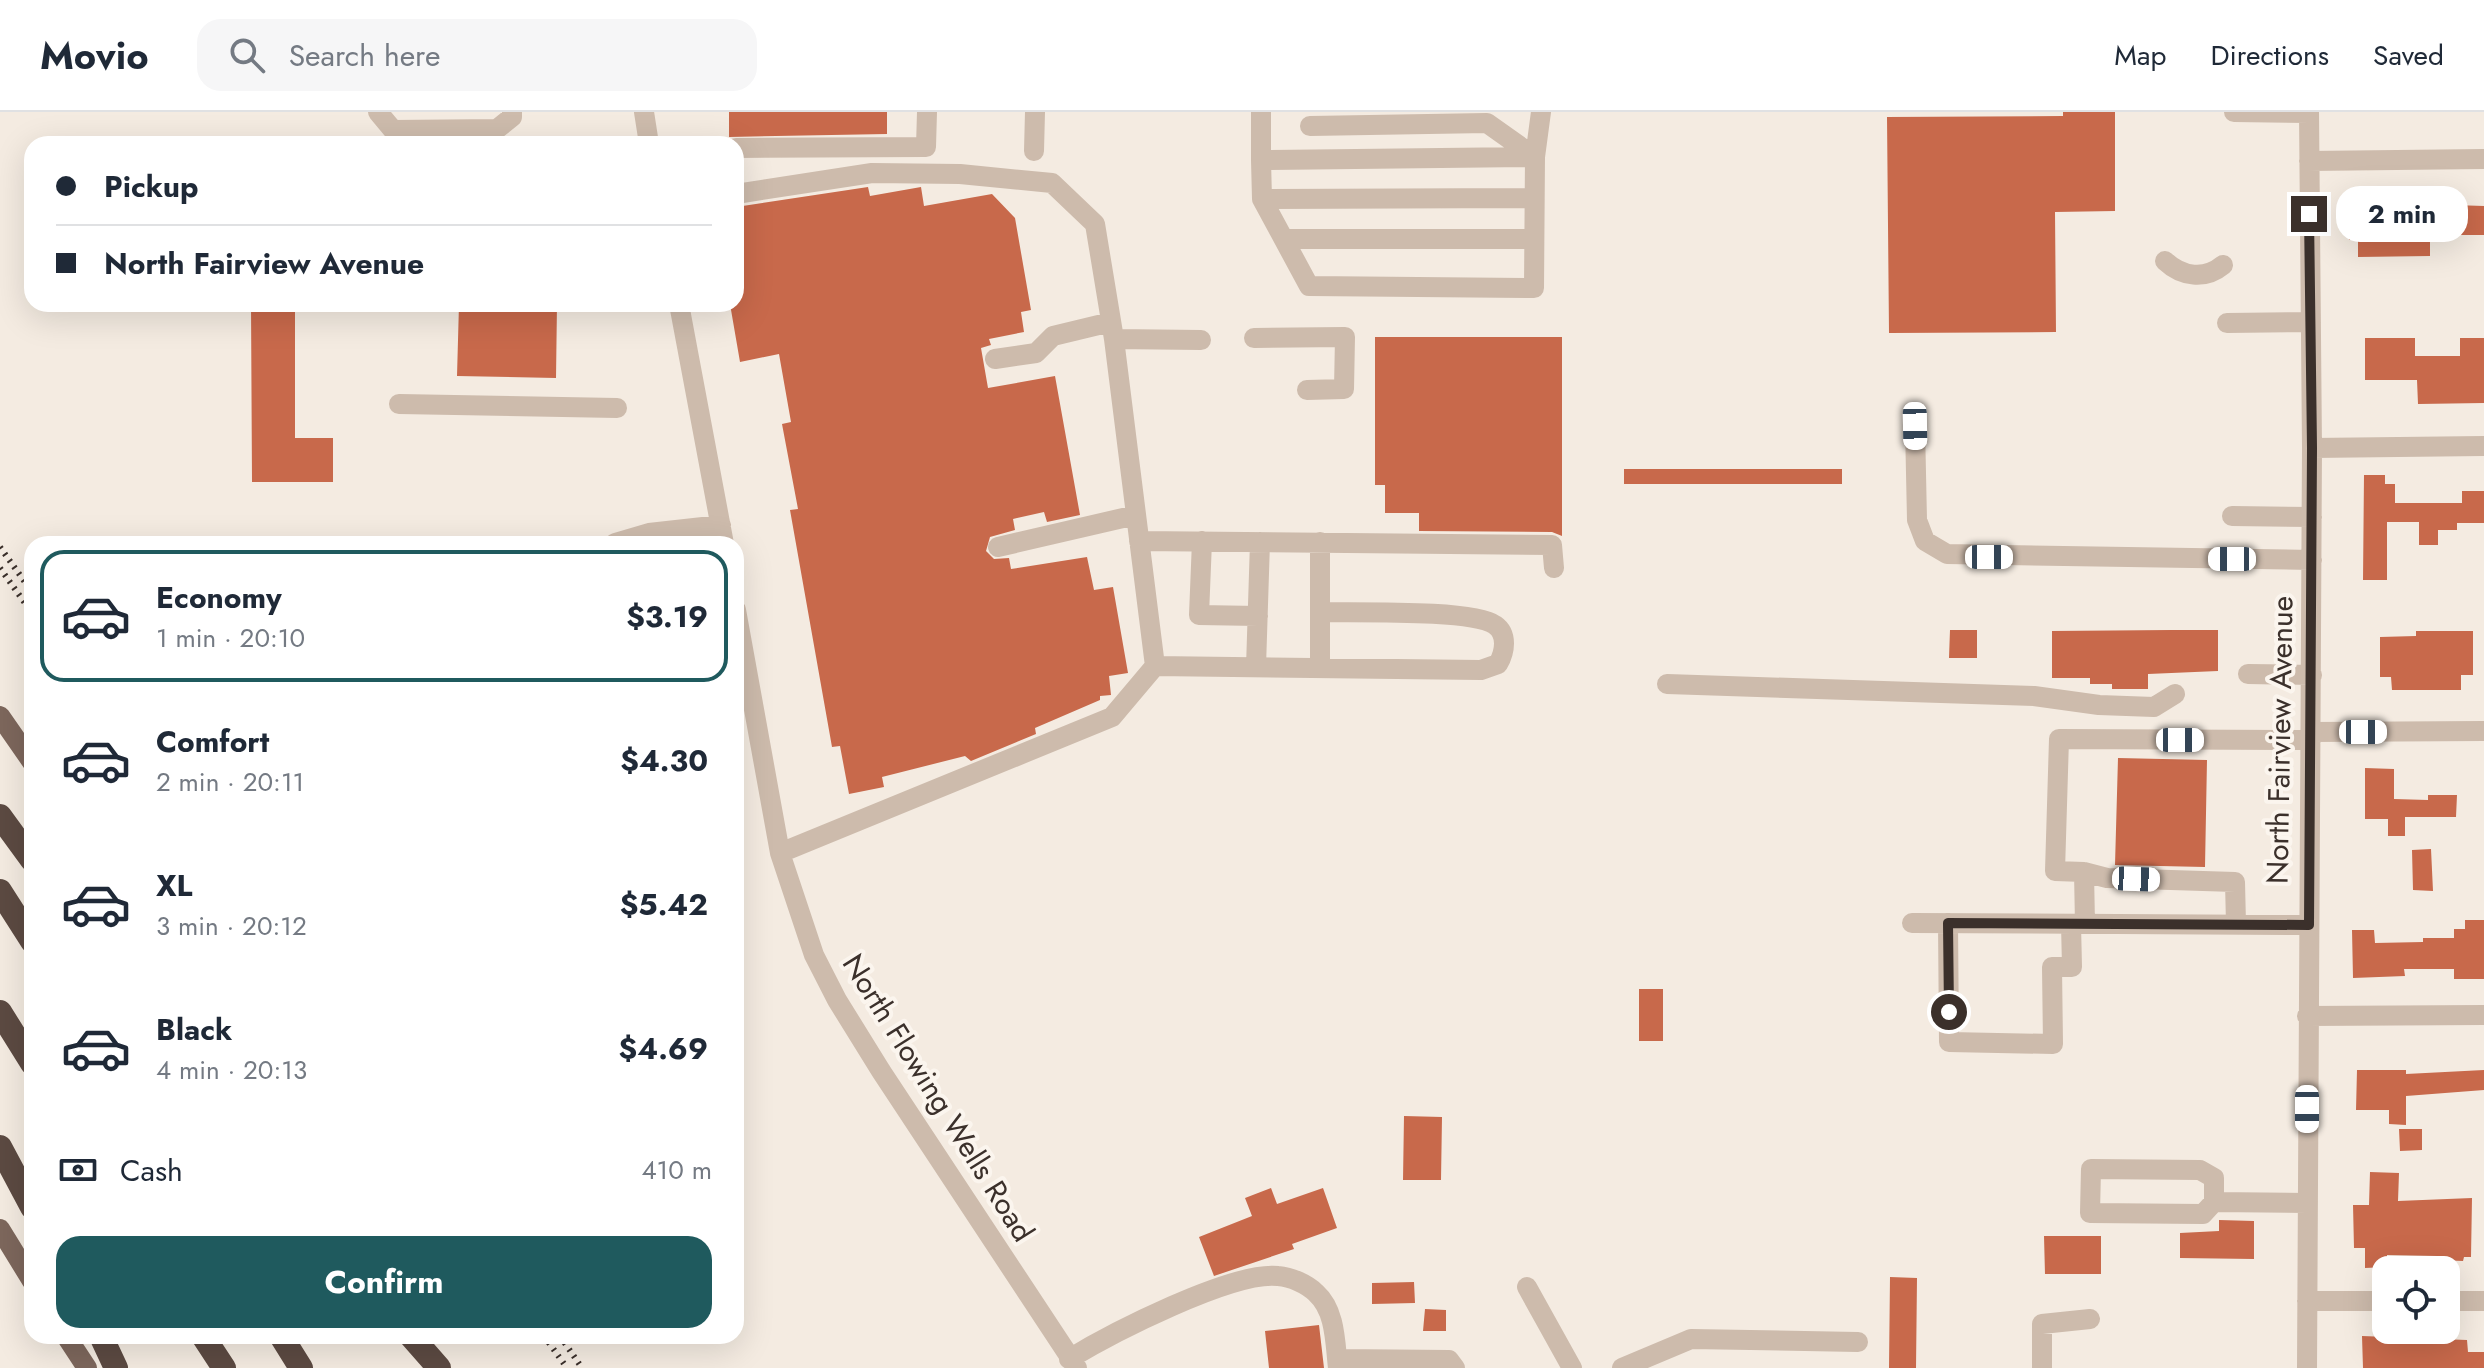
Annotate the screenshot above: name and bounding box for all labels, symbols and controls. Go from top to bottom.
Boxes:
search box [197,19,757,91]
text: Movio [40,28,149,83]
icon: search [225,33,269,77]
text: Search here [289,34,440,77]
text: Map [2114,35,2166,76]
text: Directions [2210,35,2329,76]
text: Saved [2373,35,2444,76]
text: Pickup [104,165,199,208]
callout: 2 min [2337,186,2469,242]
text: 2 min [2368,195,2436,233]
route end [2291,196,2327,232]
text: North Fairview Avenue [104,242,424,285]
car [1903,402,1927,450]
car [1965,545,2013,569]
car [2208,547,2256,571]
text: Economy [156,576,282,619]
icon: car [60,580,132,652]
text: $3.19 [626,595,708,638]
street label: North Fairview Avenue [2255,596,2304,884]
text: 1 min · 20:10 [156,619,305,657]
text: Comfort [156,720,269,763]
car [2339,720,2387,744]
icon: car [60,724,132,796]
car [2156,728,2204,752]
text: $4.30 [620,739,708,782]
text: 2 min · 20:11 [156,763,304,801]
text: XL [156,864,192,907]
car [2112,866,2160,892]
icon: car [60,868,132,940]
text: $5.42 [620,883,708,926]
text: 3 min · 20:12 [156,907,307,945]
street label: North Flowing Wells Road [832,946,1045,1250]
route start [1931,994,1967,1030]
text: Black [156,1008,232,1051]
icon: car [60,1012,132,1084]
text: $4.69 [619,1027,708,1070]
text: 4 min · 20:13 [156,1051,307,1089]
car [2295,1085,2319,1133]
icon: cash [56,1148,100,1192]
text: Cash [120,1149,183,1192]
text: 410 m [641,1151,712,1189]
button: Confirm [56,1236,712,1328]
map controls [2372,1256,2460,1344]
button: locate [2372,1256,2460,1344]

